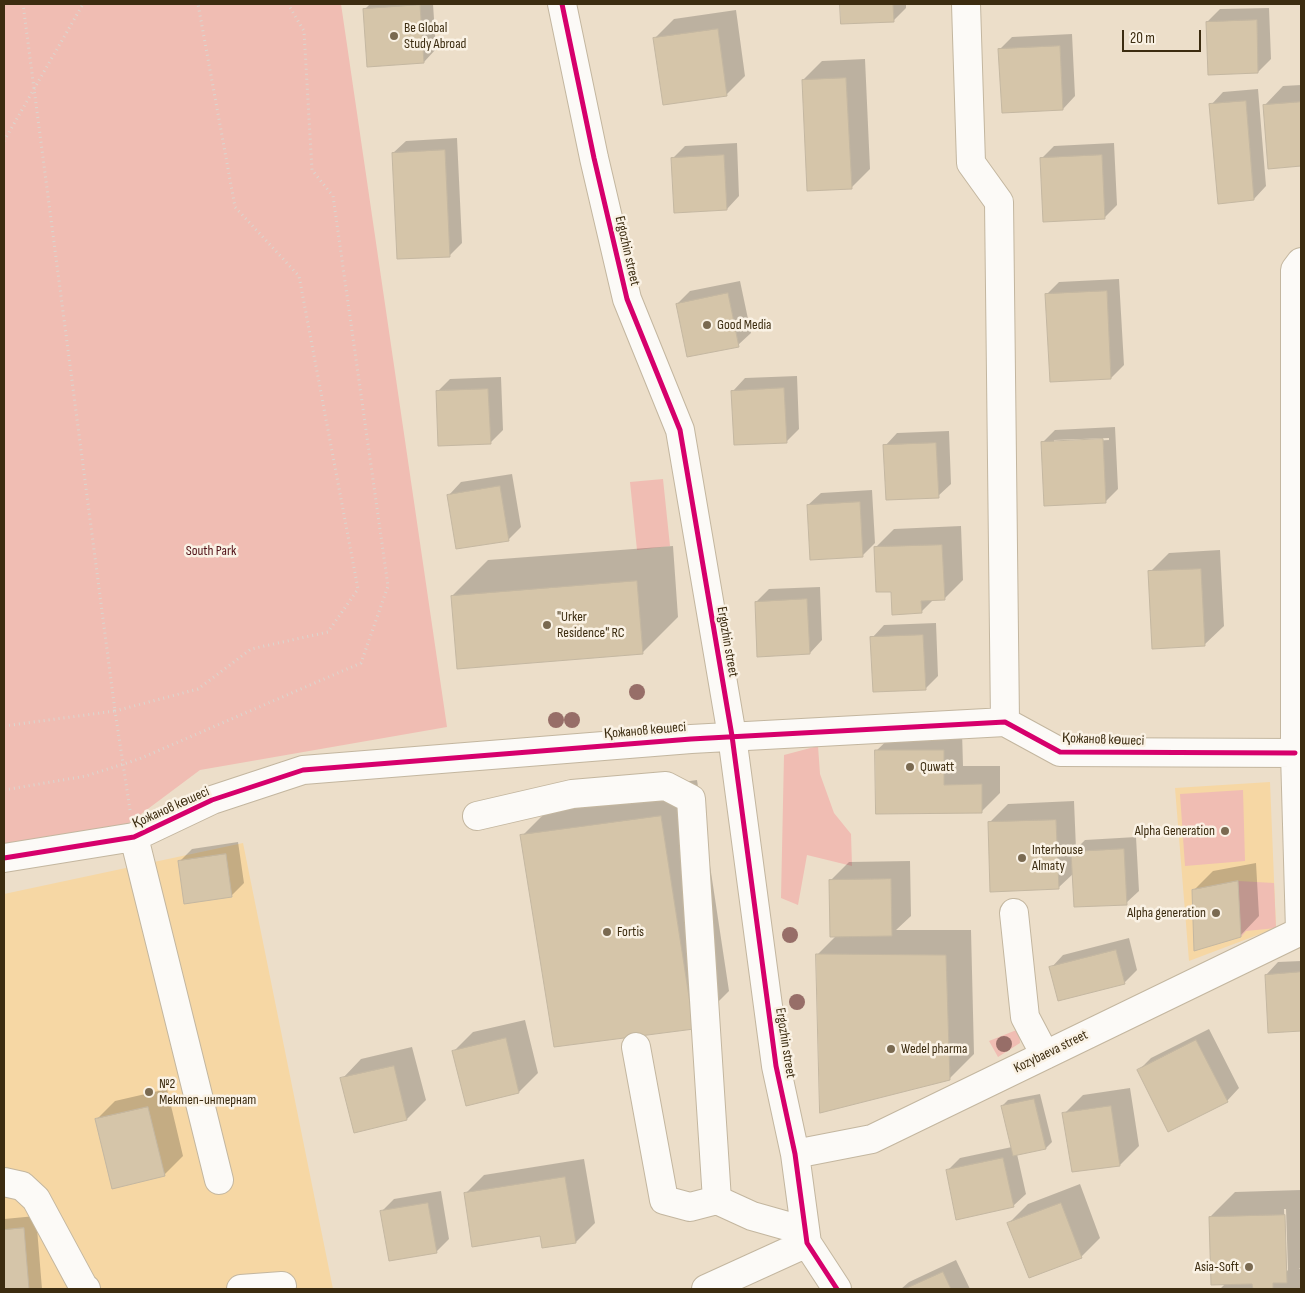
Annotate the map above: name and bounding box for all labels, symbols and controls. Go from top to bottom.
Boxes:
place label: Be Global Study Abroad [404,20,466,52]
scale bar [1125,20,1204,52]
text: 20 m [1130,29,1155,48]
marker: Be Global Study Abroad [388,30,400,42]
street label: Ergozhin street [611,214,643,288]
place label: Good Media [717,317,771,333]
marker: Good Media [701,319,713,331]
park label: South Park [186,543,236,559]
street label: Ergozhin street [713,606,741,678]
place label: "Urker Residence" RC [557,609,625,642]
marker: "Urker Residence" RC [541,619,553,631]
street label: Қожанов көшесі [603,719,687,743]
street label: Қожанов көшесі [1062,730,1144,750]
place label: Quwatt [920,759,954,775]
marker: Quwatt [904,761,916,773]
street label: Қожанов көшесі [130,784,212,832]
place label: Alpha Generation [1135,823,1215,839]
marker: Alpha Generation [1219,825,1231,837]
place label: Interhouse Almaty [1032,842,1083,874]
marker: Interhouse Almaty [1016,852,1028,864]
place label: Alpha generation [1127,905,1206,921]
marker: Alpha generation [1210,907,1222,919]
place label: Fortis [617,924,644,940]
marker: Fortis [601,926,613,938]
street label: Ergozhin street [771,1007,799,1079]
street label: Kozybaeva street [1011,1027,1091,1077]
place label: Wedel pharma [901,1041,967,1057]
marker: Wedel pharma [885,1043,897,1055]
place label: №2 Мектеп-интернат [159,1076,256,1108]
marker: №2 Мектеп-интернат [143,1086,155,1098]
place label: Asia-Soft [1195,1259,1239,1275]
marker: Asia-Soft [1243,1261,1255,1273]

